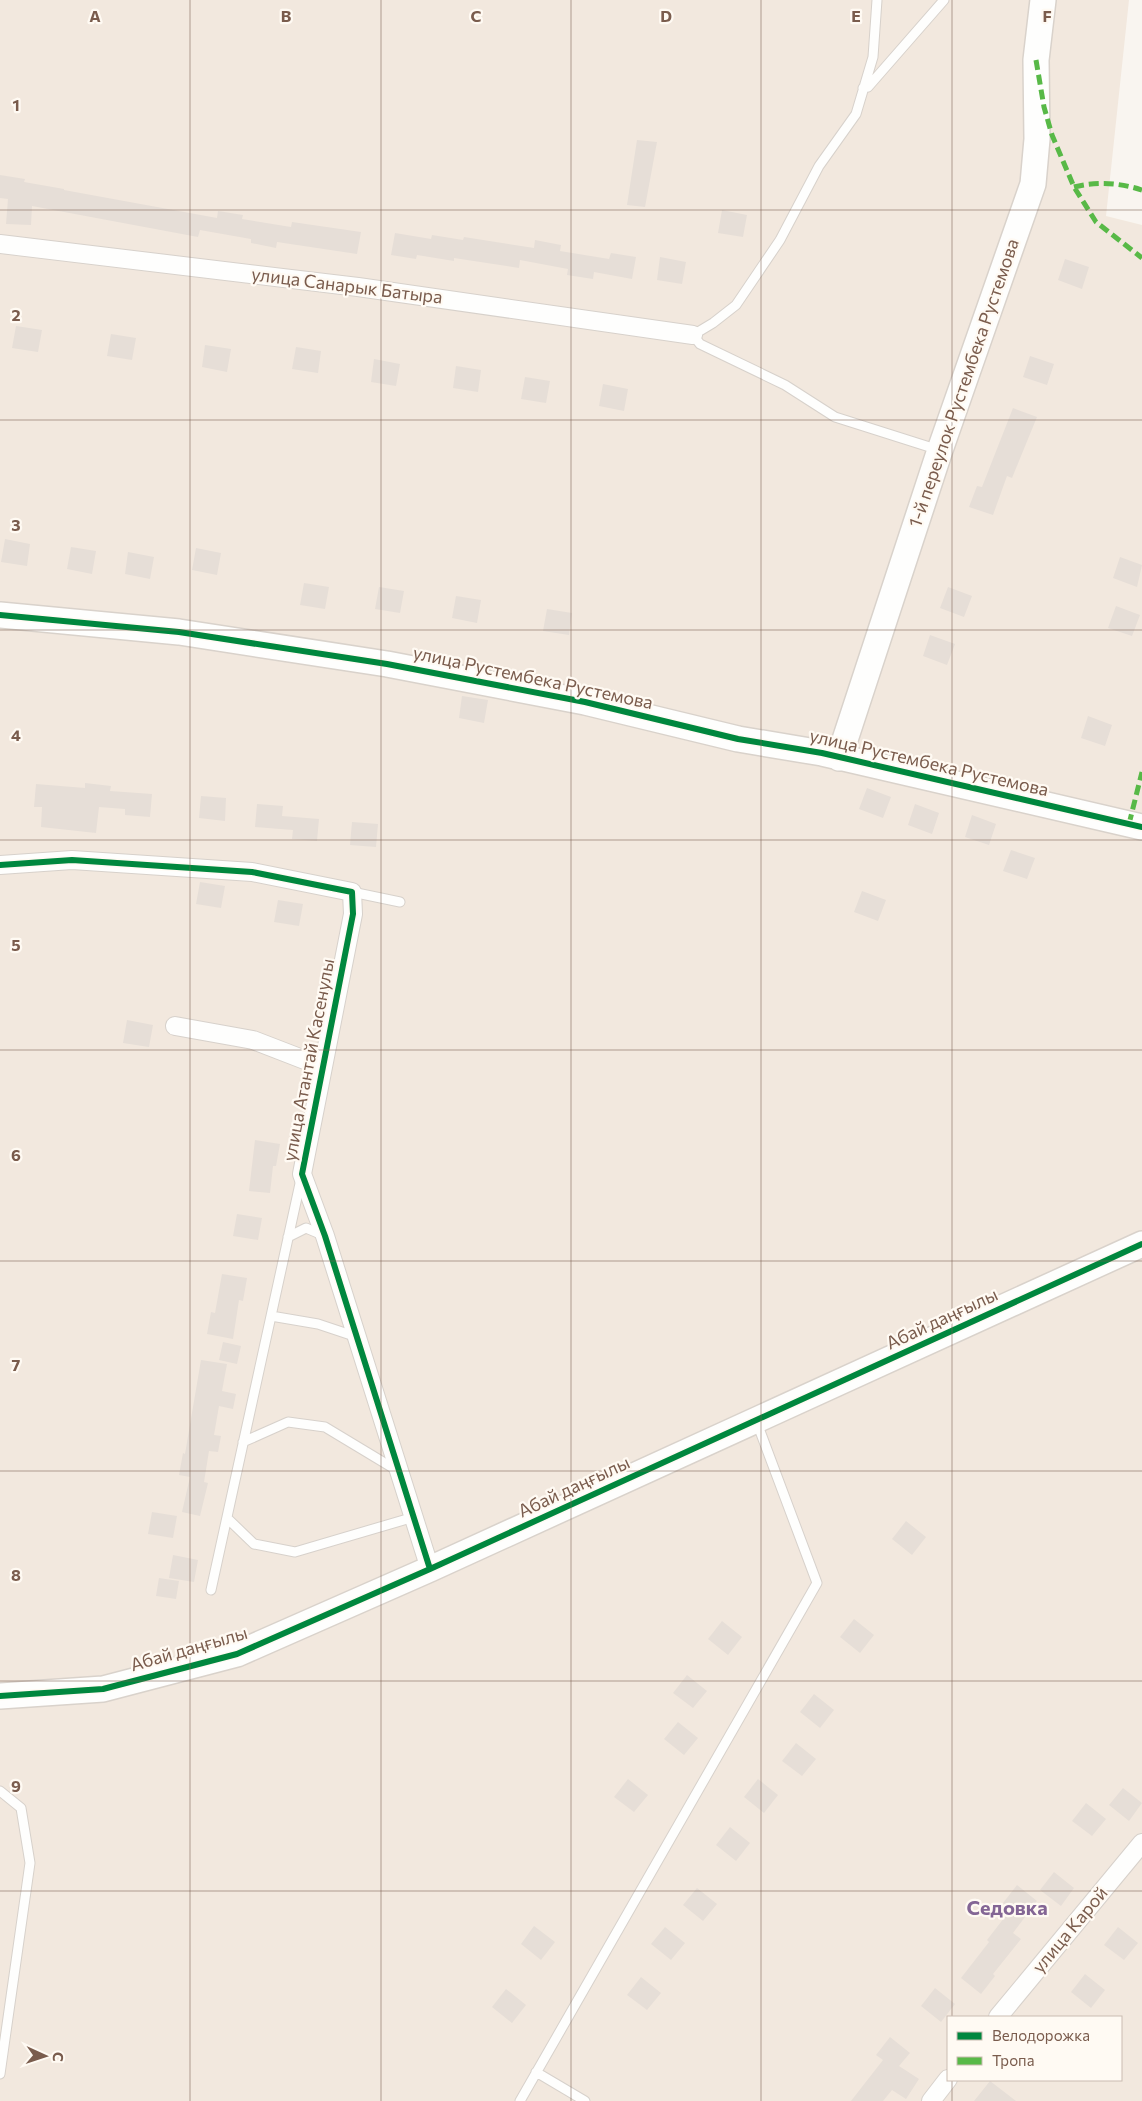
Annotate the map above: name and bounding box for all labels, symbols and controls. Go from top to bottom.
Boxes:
text: A [89,6,101,25]
text: B [281,6,292,25]
text: C [471,6,482,25]
text: D [660,6,672,25]
text: E [851,6,861,25]
text: F [1042,6,1052,25]
text: 1 [12,95,20,114]
street label: 1-й переулок Рустембека Рустемова [903,236,1023,530]
street label: улица Санарык Батыра [250,262,444,308]
text: 2 [11,305,21,324]
text: 3 [11,515,21,534]
street label: улица Рустембека Рустемова [411,641,655,713]
street label: улица Рустембека Рустемова [808,724,1051,800]
text: 4 [11,725,21,744]
text: 5 [11,935,21,954]
street label: улица Атантай Касенулы [278,957,338,1163]
text: 6 [11,1145,21,1164]
street label: Абай даңғылы [882,1283,1001,1354]
text: 7 [12,1355,21,1374]
street label: Абай даңғылы [514,1451,633,1522]
text: 8 [11,1565,21,1584]
street label: Абай даңғылы [128,1621,250,1675]
text: 9 [11,1776,21,1795]
street label: улица Карой [1027,1882,1112,1977]
district label: Седовка [966,1895,1048,1919]
legend [947,2016,1122,2081]
text: Велодорожка [992,2026,1090,2044]
north arrow [20,2031,70,2081]
text: С [50,2051,67,2062]
text: Тропа [992,2051,1034,2069]

